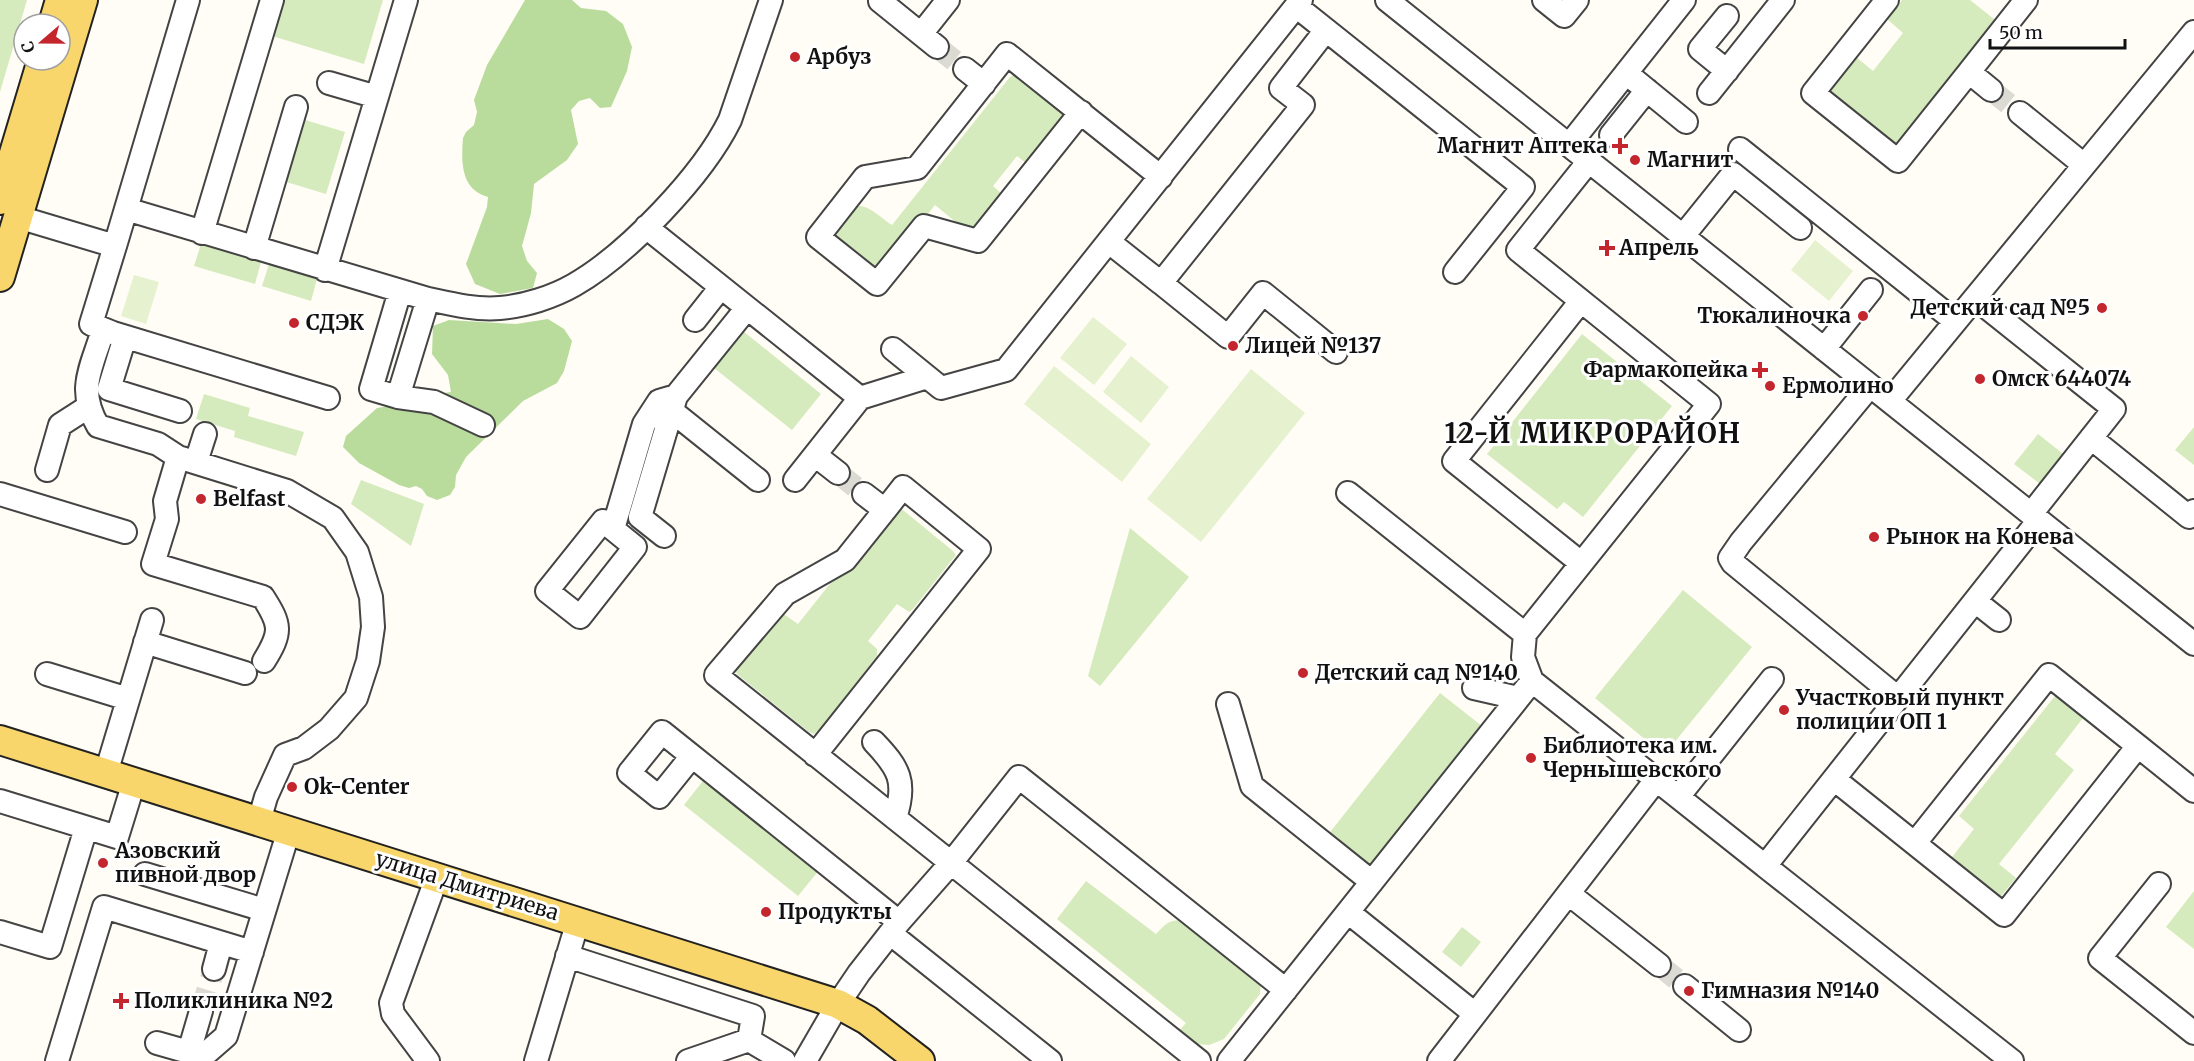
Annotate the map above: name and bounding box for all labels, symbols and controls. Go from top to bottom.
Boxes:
north arrow [12,12,72,72]
scale bar [1990,12,2125,50]
text: 50 m [1999,21,2043,44]
text: С [17,39,39,56]
place label: Арбуз [806,43,871,70]
marker: Арбуз [788,50,802,64]
place label: Магнит Аптека [1437,132,1608,159]
marker: Магнит Аптека [1613,139,1627,153]
place label: Магнит [1647,146,1734,173]
marker: Магнит [1628,153,1642,167]
place label: Апрель [1618,234,1699,261]
marker: Апрель [1600,241,1614,255]
place label: Детский сад №5 [1910,294,2090,321]
marker: Детский сад №5 [2095,301,2109,315]
place label: Тюкалиночка [1697,302,1851,329]
place label: СДЭК [306,309,365,336]
marker: Тюкалиночка [1856,309,1870,323]
marker: СДЭК [287,316,301,330]
place label: Лицей №137 [1245,332,1381,359]
marker: Лицей №137 [1226,339,1240,353]
place label: Фармакопейка [1583,356,1748,383]
marker: Фармакопейка [1753,363,1767,377]
place label: Омск 644074 [1992,365,2131,392]
place label: Ермолино [1782,372,1894,399]
marker: Омск 644074 [1973,372,1987,386]
marker: Ермолино [1763,379,1777,393]
district label: 12-Й МИКРОРАЙОН [1444,415,1742,450]
place label: Belfast [213,485,286,512]
marker: Belfast [194,492,208,506]
place label: Рынок на Конева [1886,523,2074,550]
marker: Рынок на Конева [1867,530,1881,544]
place label: Детский сад №140 [1315,659,1518,686]
marker: Детский сад №140 [1296,666,1310,680]
place label: Участковый пункт полиции ОП 1 [1795,684,2004,735]
marker: Участковый пункт полиции ОП 1 [1777,703,1791,717]
place label: Библиотека им. Чернышевского [1543,732,1721,783]
marker: Библиотека им. Чернышевского [1524,751,1538,765]
place label: Ok-Center [304,773,410,800]
marker: Ok-Center [285,780,299,794]
place label: Азовский пивной двор [114,837,256,888]
street label: улица Дмитриева [372,845,562,926]
marker: Азовский пивной двор [96,856,110,870]
place label: Продукты [778,898,892,925]
marker: Продукты [759,905,773,919]
place label: Гимназия №140 [1701,977,1879,1004]
marker: Гимназия №140 [1682,984,1696,998]
place label: Поликлиника №2 [134,987,333,1014]
marker: Поликлиника №2 [112,992,130,1010]

